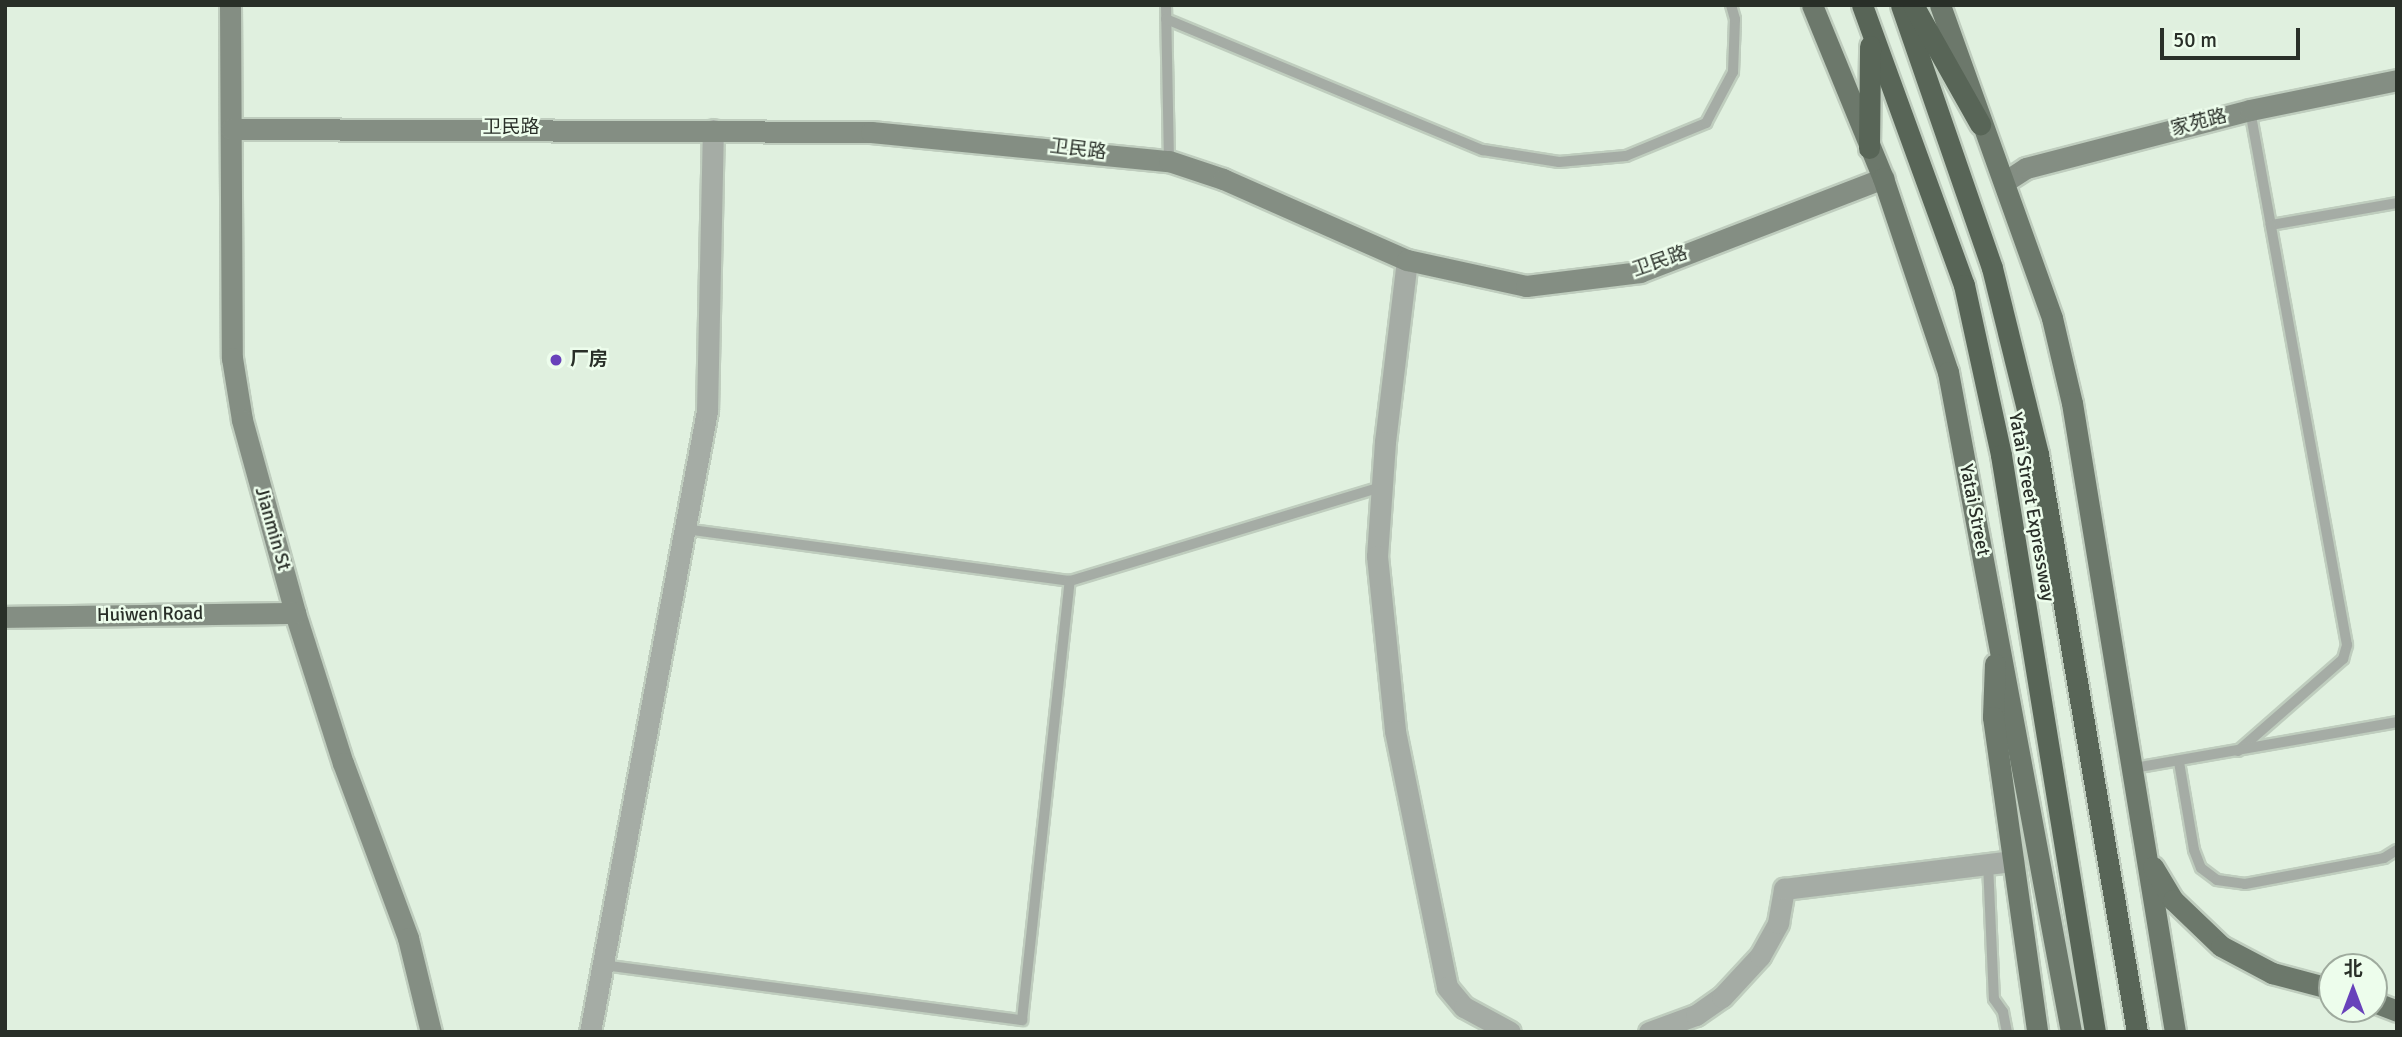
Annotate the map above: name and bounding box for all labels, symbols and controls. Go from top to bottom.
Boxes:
scale bar [2164,14,2304,58]
text: 50 m [2173,27,2217,53]
street label: 家苑路 [2169,105,2229,141]
street label: 卫民路 [483,117,539,139]
street label: 卫民路 [1048,135,1108,165]
street label: 卫民路 [1629,242,1691,282]
place label: 厂房 [570,349,608,371]
marker: 厂房 [548,352,564,368]
street label: Yatai Street Expressway [2003,411,2059,603]
street label: Yatai Street [1954,462,1994,558]
street label: Jianmin St [249,485,295,573]
street label: Huiwen Road [97,603,203,627]
north arrow [2318,953,2388,1023]
text: 北 [2343,957,2363,981]

